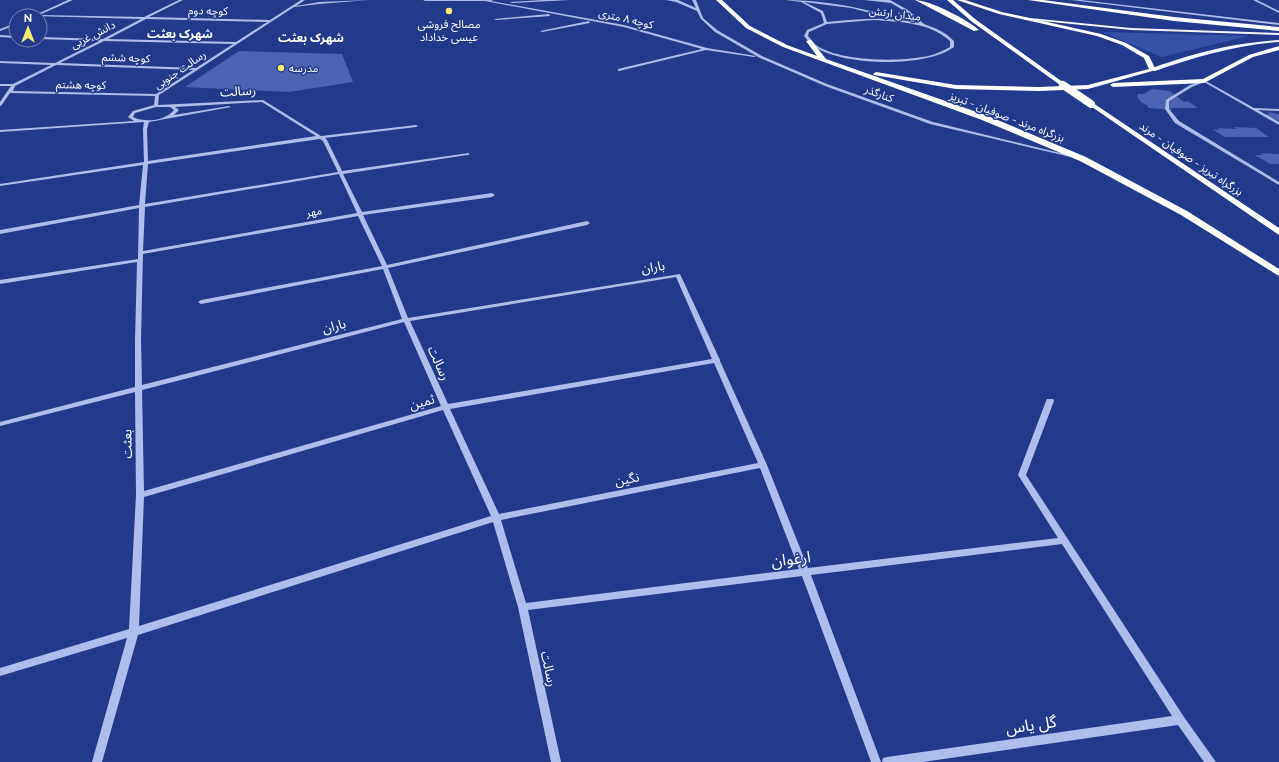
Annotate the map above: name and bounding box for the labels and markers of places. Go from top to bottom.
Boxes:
marker: مصالح فروشی عیسی خداداد [444,6,454,16]
place label: مصالح فروشی عیسی خداداد [417,18,481,44]
place label: مدرسه [289,62,319,75]
marker: مدرسه [276,63,286,73]

